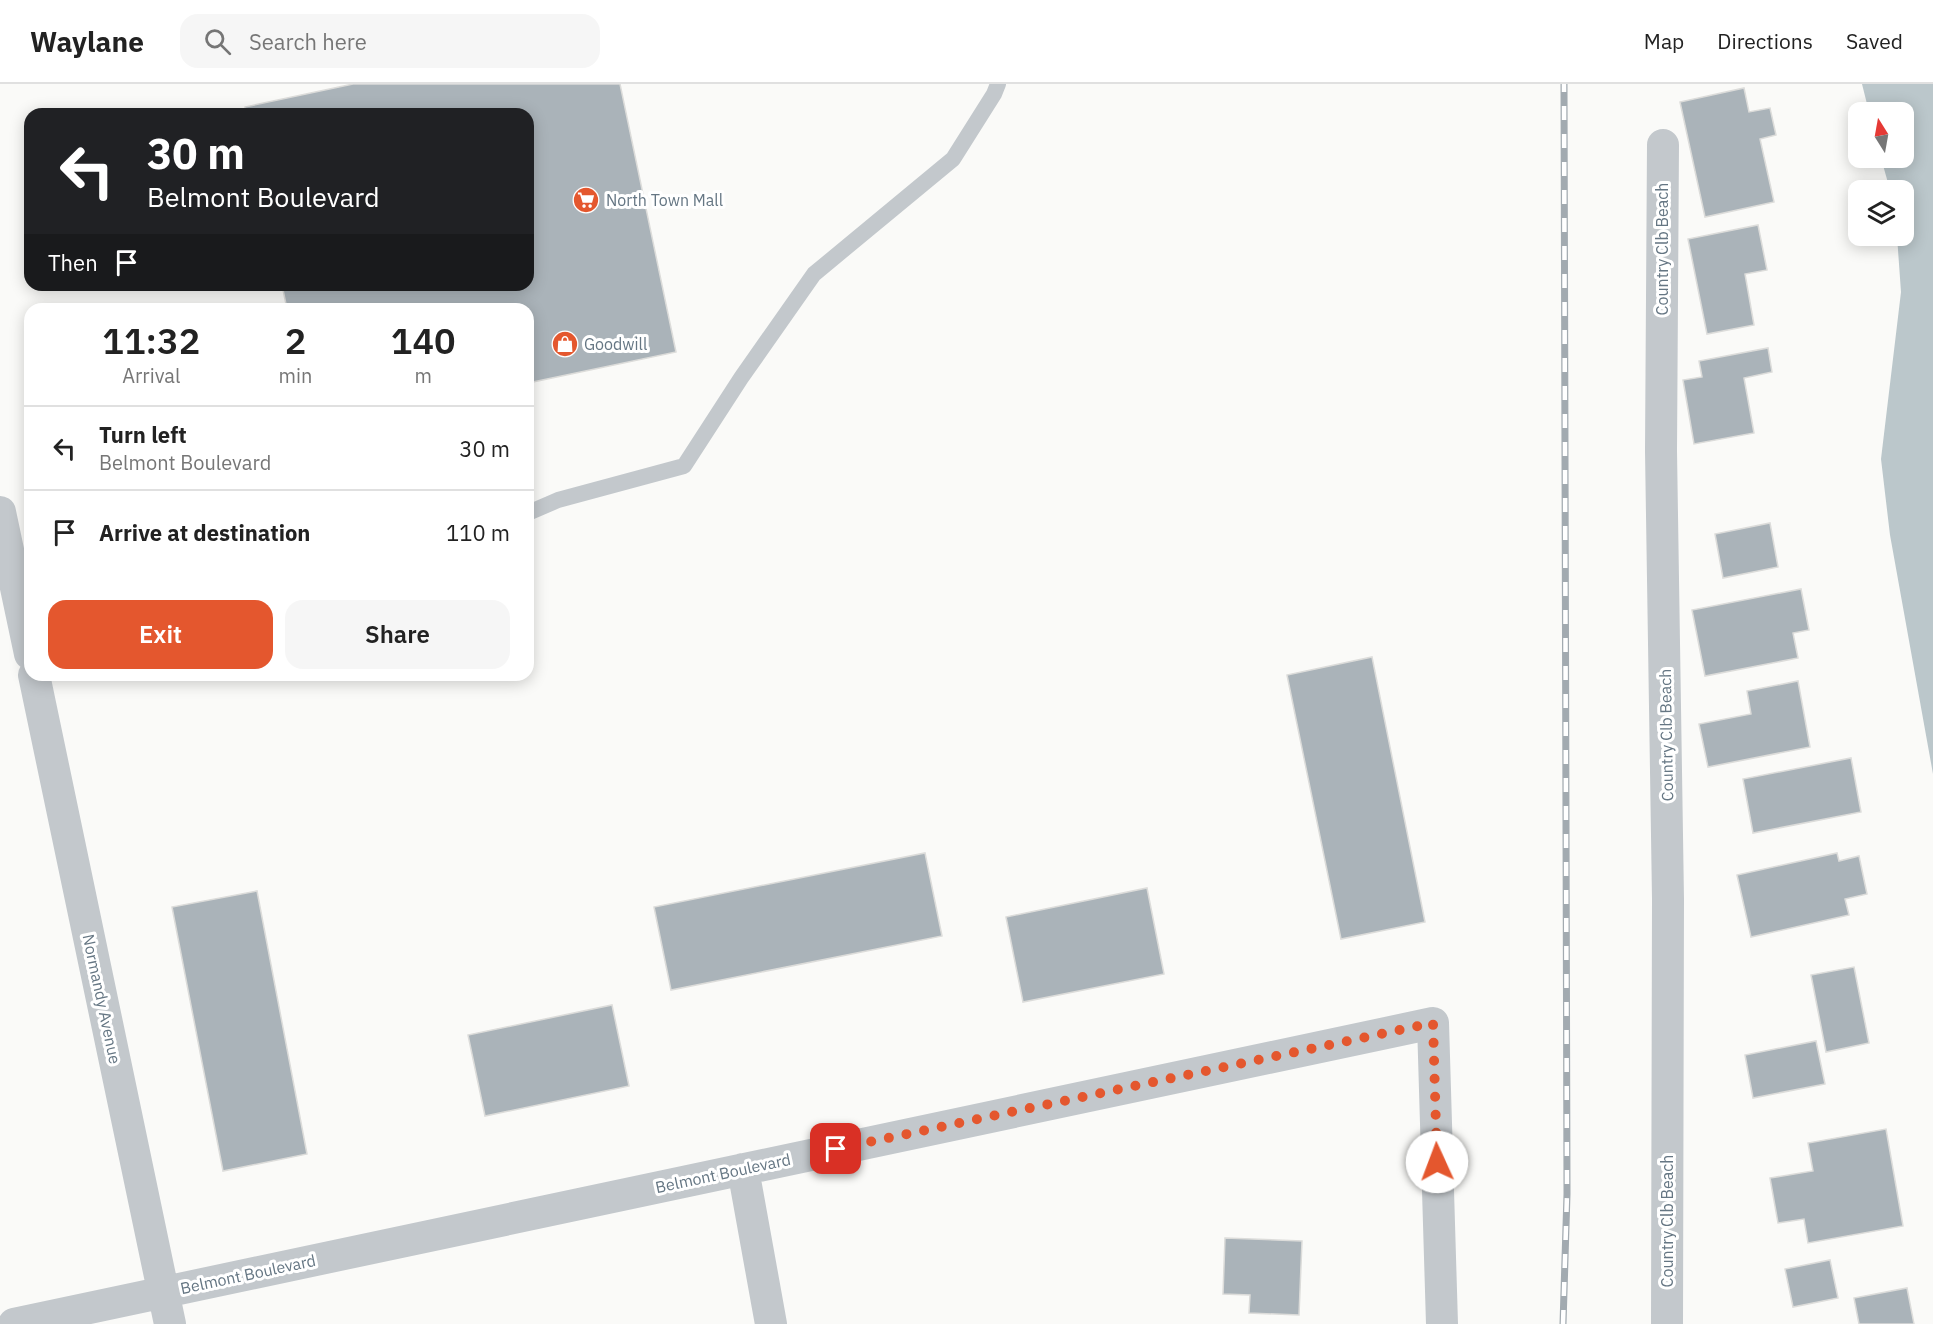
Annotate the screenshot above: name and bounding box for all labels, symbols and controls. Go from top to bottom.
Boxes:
search box [180,14,600,68]
text: Waylane [30,23,144,60]
icon: search [201,25,234,58]
text: Search here [249,27,367,56]
text: Map [1644,27,1684,55]
text: Directions [1717,27,1813,55]
text: Saved [1846,27,1903,55]
north arrow [1848,102,1914,168]
map controls [1848,102,1914,246]
text: 30 m [147,126,245,181]
icon: left [48,132,126,210]
text: Belmont Boulevard [147,179,380,214]
button: layers [1848,180,1914,246]
street label: Country Clb Beach [1652,183,1672,315]
supermarket icon: North Town Mall [571,185,601,215]
place label: North Town Mall [606,190,723,210]
icon: arrive [110,246,143,279]
text: Then [48,248,98,277]
text: 11:32 [102,317,200,364]
text: 2 [285,317,306,364]
text: 140 [391,317,456,364]
shop icon: Goodwill [550,329,580,359]
place label: Goodwill [584,334,647,354]
text: Arrival [122,362,180,389]
text: min [279,362,312,389]
text: m [414,362,432,389]
text: Turn left [99,420,187,449]
icon: left [48,432,81,465]
text: 30 m [459,434,510,463]
text: Belmont Boulevard [99,449,271,476]
icon: arrive [48,516,81,549]
text: Arrive at destination [99,518,310,547]
text: 110 m [446,518,510,547]
button: Exit [48,600,273,669]
button: Share [285,600,510,669]
street label: Country Clb Beach [1655,668,1677,802]
street label: Normandy Avenue [78,932,126,1066]
pin [810,1123,861,1174]
position arrow [1405,1130,1469,1194]
icon: arrive [819,1132,852,1165]
street label: Belmont Boulevard [654,1149,792,1197]
street label: Country Clb Beach [1657,1155,1677,1287]
street label: Belmont Boulevard [179,1250,317,1298]

